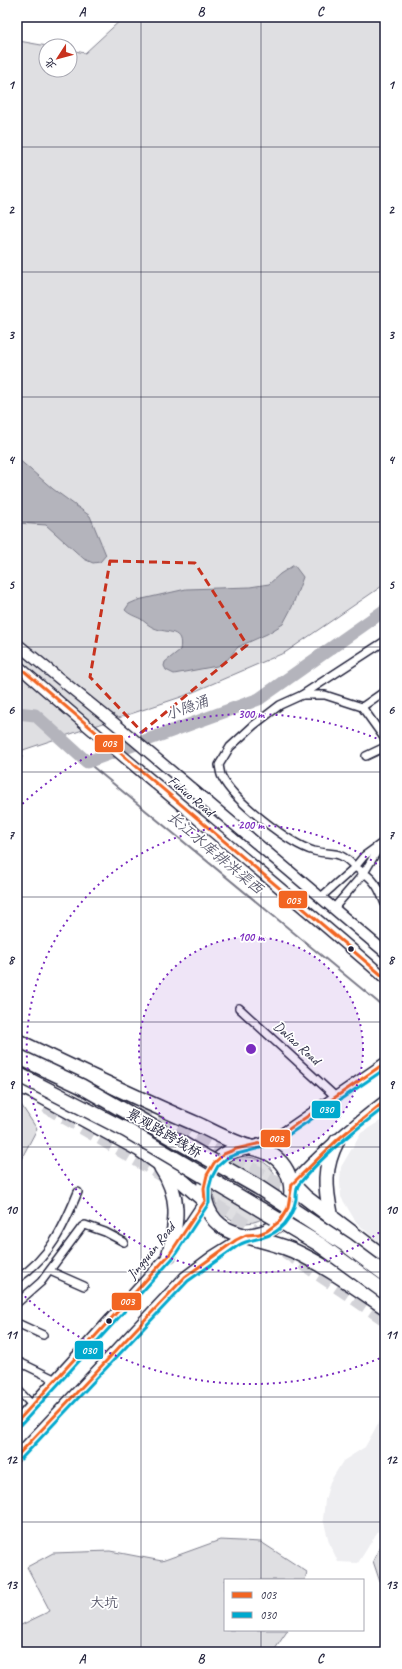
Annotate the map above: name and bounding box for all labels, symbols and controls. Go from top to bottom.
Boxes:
text: A [79,4,87,20]
text: B [198,4,206,20]
text: C [317,4,325,20]
north arrow [38,38,78,78]
text: 北 [41,55,59,72]
text: 1 [8,77,16,93]
text: 1 [388,77,396,93]
text: 2 [8,202,15,218]
text: 2 [388,202,395,218]
text: 3 [8,327,15,343]
text: 3 [388,327,395,343]
text: 4 [8,452,16,468]
text: 4 [388,452,396,468]
text: 5 [8,577,15,593]
text: 5 [388,577,395,593]
water label: 小隐涌 [163,691,212,725]
text: 6 [8,702,15,718]
text: 6 [388,702,395,718]
text: 300 m [238,706,265,722]
line badge: 003 [94,734,124,753]
text: 003 [102,736,117,750]
street label: Fuhuo Road [165,772,219,822]
water label: 长江水库排洪渠西 [163,807,268,899]
text: 200 m [238,817,265,833]
text: 7 [8,827,15,843]
text: 7 [388,827,395,843]
line badge: 003 [278,890,308,909]
text: 003 [286,893,301,907]
text: 100 m [238,929,265,945]
unlabelled marker [346,944,356,954]
text: 8 [8,952,16,968]
text: 8 [388,952,396,968]
street label: Daliao Road [270,1018,326,1070]
centre of rings [244,1042,258,1056]
text: 9 [8,1077,15,1093]
text: 9 [388,1077,395,1093]
line badge: 030 [311,1100,341,1119]
text: 030 [319,1102,334,1116]
street label: 景观路跨线桥 [123,1105,205,1161]
line badge: 003 [260,1129,291,1148]
text: 003 [269,1131,284,1145]
text: 10 [5,1202,18,1218]
text: 10 [385,1202,398,1218]
street label: Jingguan Road [123,1218,180,1283]
line badge: 003 [111,1292,142,1311]
text: 003 [120,1294,135,1308]
unlabelled marker [104,1316,114,1326]
text: 11 [5,1327,19,1343]
text: 11 [385,1327,399,1343]
line badge: 030 [74,1340,104,1360]
text: 030 [82,1343,97,1357]
text: 12 [5,1452,18,1468]
text: 12 [385,1452,398,1468]
text: 13 [5,1577,18,1593]
text: 13 [385,1577,398,1593]
legend [224,1579,364,1631]
text: 003 [260,1587,278,1603]
park label: 大坑 [90,1594,118,1611]
text: 030 [260,1607,278,1623]
text: A [79,1651,87,1667]
text: B [198,1651,206,1667]
text: C [317,1651,325,1667]

